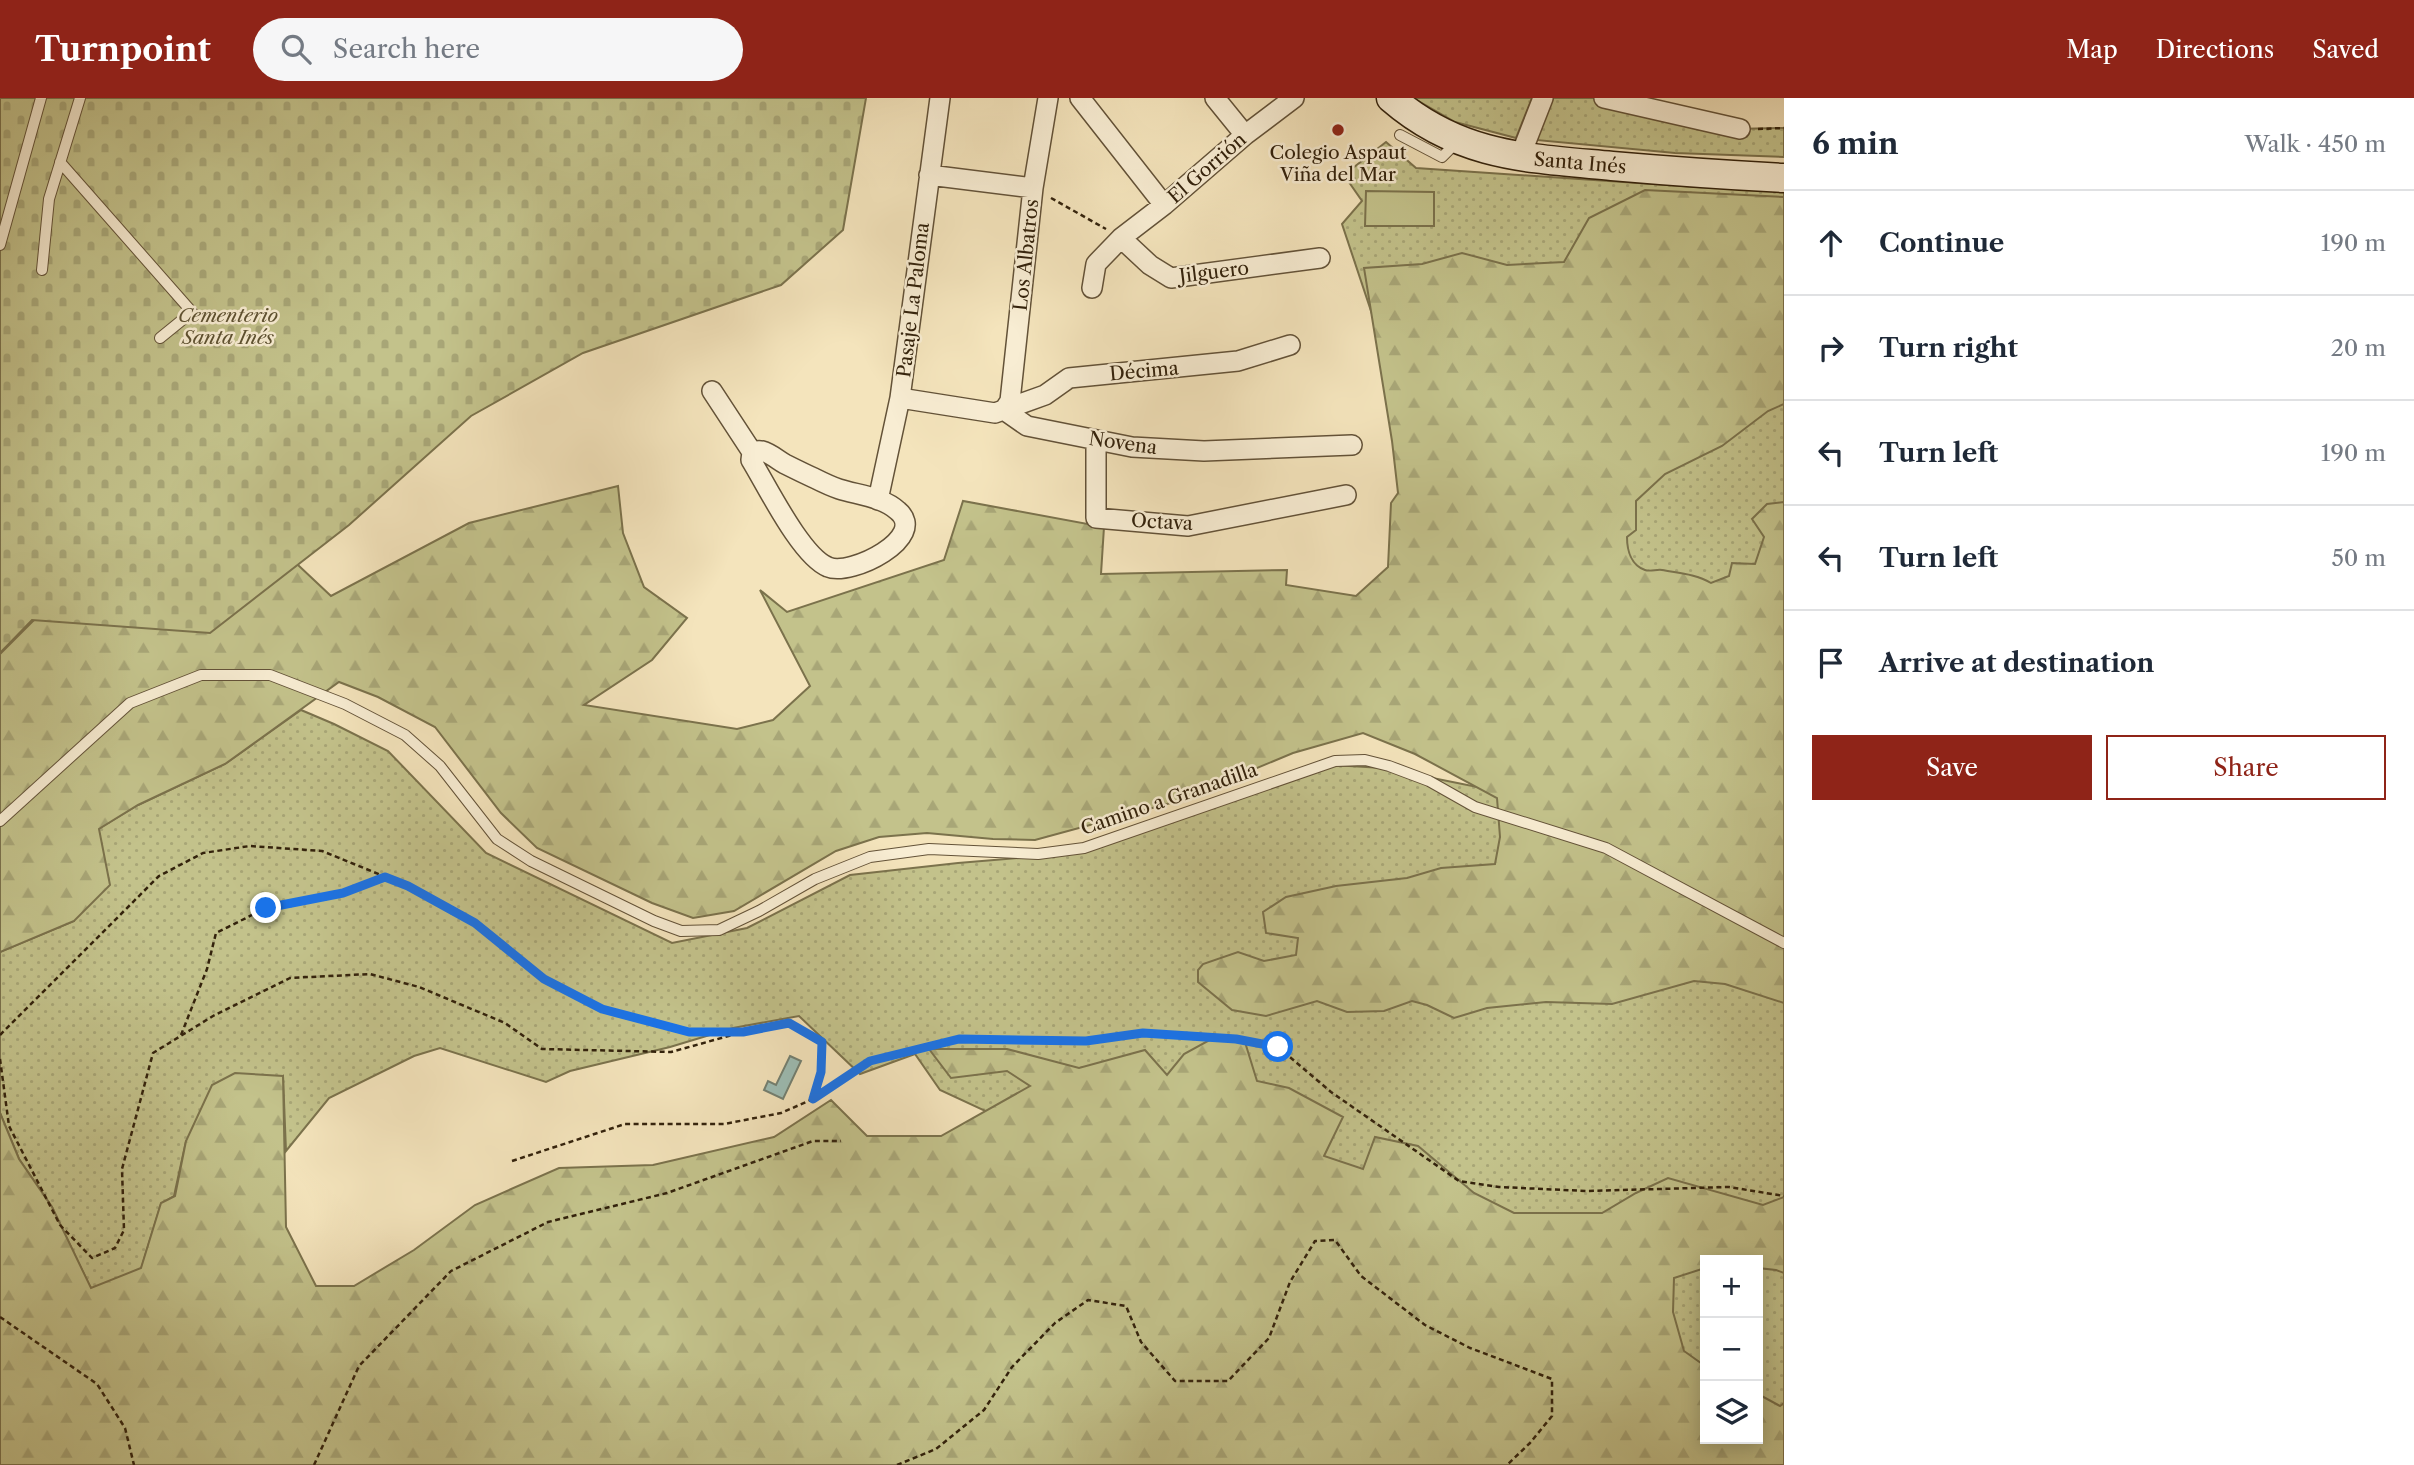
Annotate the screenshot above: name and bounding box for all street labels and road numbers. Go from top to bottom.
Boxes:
street label: El Gorrión [1163,128,1251,208]
street label: Santa Inés [1533,148,1627,178]
street label: Los Albatros [1009,198,1043,312]
street label: Pasaje La Paloma [892,221,934,379]
street label: Jilguero [1175,256,1250,288]
street label: Décima [1108,357,1180,385]
street label: Novena [1087,427,1159,459]
street label: Octava [1131,509,1193,535]
street label: Camino a Granadilla [1078,758,1260,840]

